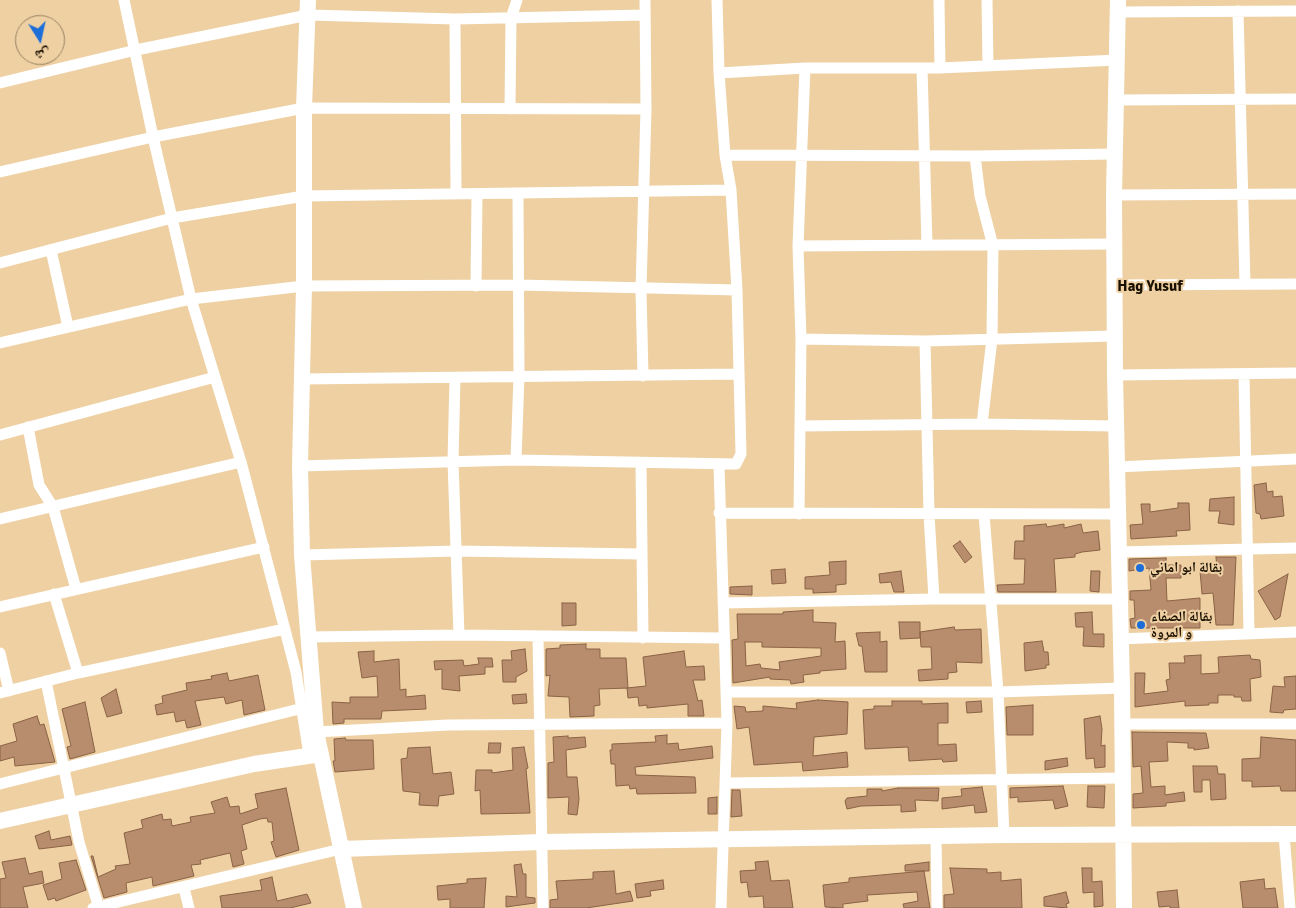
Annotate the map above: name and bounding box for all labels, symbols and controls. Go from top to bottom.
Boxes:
north arrow [15,15,65,65]
text: ش [34,45,51,64]
district label: Hag Yusuf [1117,278,1183,296]
place label: بقالة ابو اماني [1150,560,1222,576]
marker: بقالة ابو اماني [1134,562,1146,574]
place label: بقالة الصفاء و المروة [1151,609,1212,642]
marker: بقالة الصفاء و المروة [1135,619,1147,631]

